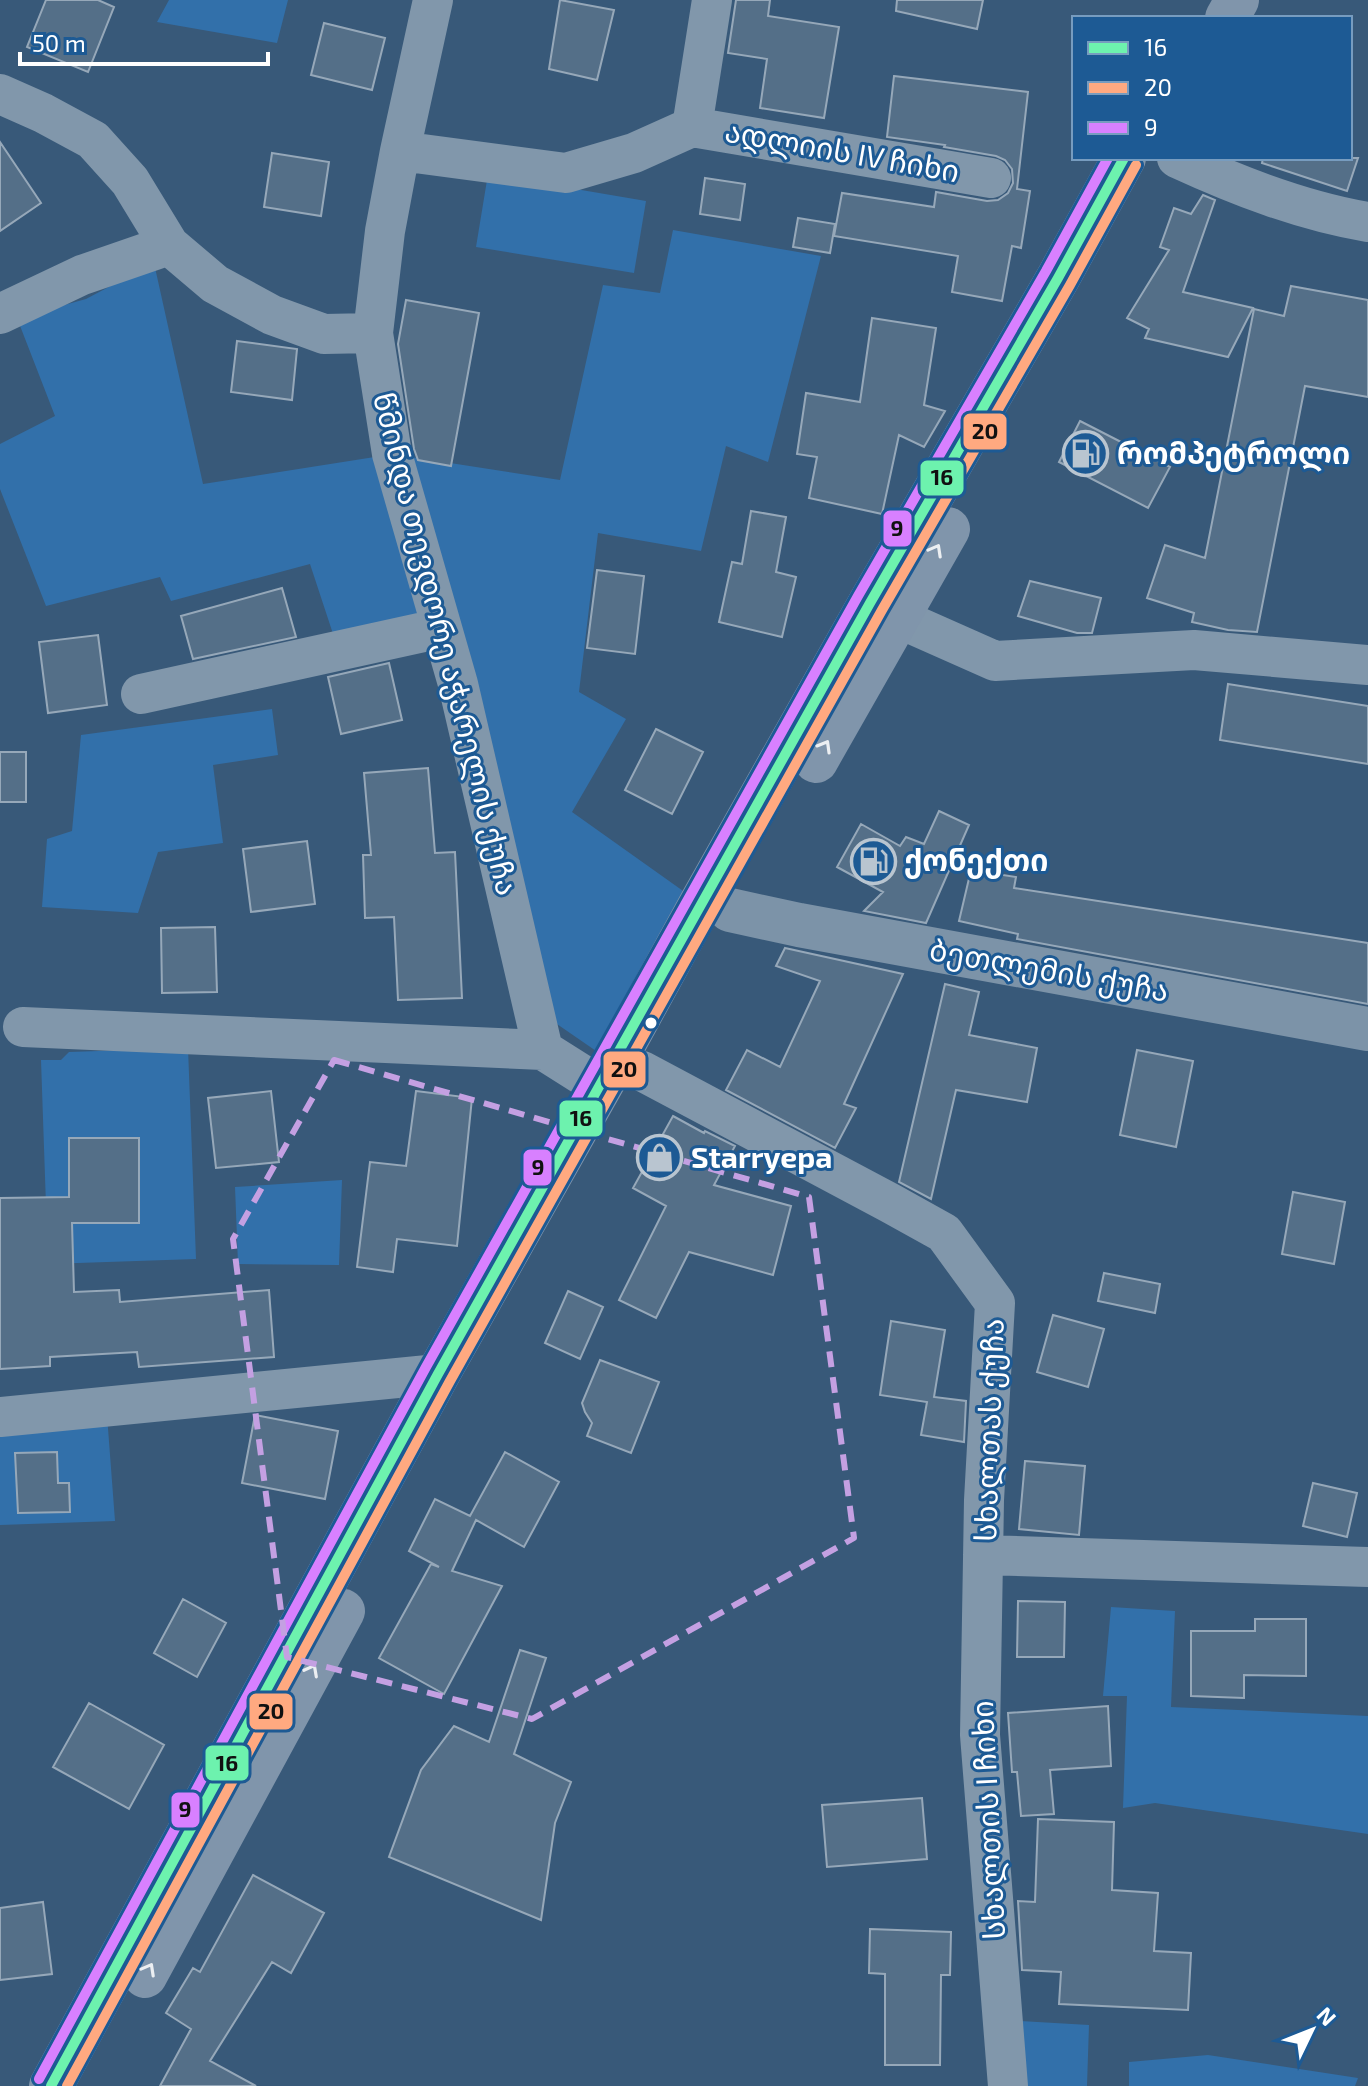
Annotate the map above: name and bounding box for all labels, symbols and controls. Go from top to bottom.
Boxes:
scale bar [20,16,268,66]
legend [1072,16,1352,160]
text: 50 m [32,28,86,57]
text: 16 [1144,32,1167,61]
text: 20 [1144,72,1172,101]
street label: ადლიის IV ჩიხი [722,112,962,190]
text: 9 [1144,112,1158,141]
street label: წმინდა თევდორე აჭარელის ქუჩა [365,388,527,899]
line badge: 20 [962,412,1008,451]
text: 20 [972,417,998,443]
fuel station icon: რომპეტროლი [1062,430,1110,478]
place label: რომპეტროლი [1117,434,1350,472]
line badge: 16 [919,459,965,497]
text: 16 [931,463,953,489]
line badge: 9 [882,509,913,548]
text: 9 [891,514,903,540]
one-way arrow [926,544,942,559]
one-way arrow [815,740,831,755]
fuel station icon: ქონექთი [849,837,897,885]
place label: ქონექთი [904,841,1048,879]
street label: ბეთლემის ქუჩა [927,930,1172,1010]
unlabelled marker [643,1015,659,1031]
line badge: 20 [602,1050,647,1089]
text: 20 [611,1055,637,1081]
line badge: 16 [558,1099,604,1138]
text: 16 [570,1104,592,1130]
shop icon: Starryepa [636,1134,684,1182]
place label: Starryepa [691,1138,832,1175]
line badge: 9 [522,1148,553,1187]
text: 9 [532,1153,544,1179]
street label: სხალთას ქუჩა [966,1318,1012,1542]
one-way arrow [302,1663,317,1678]
line badge: 20 [248,1692,294,1731]
text: 20 [258,1697,284,1723]
street label: სხალთის I ჩიხი [963,1700,1013,1940]
line badge: 16 [204,1744,250,1782]
text: 16 [216,1749,238,1775]
line badge: 9 [170,1791,201,1829]
text: 9 [179,1795,191,1821]
one-way arrow [139,1963,155,1977]
north arrow [1272,1990,1352,2070]
text: N [1312,2001,1342,2030]

